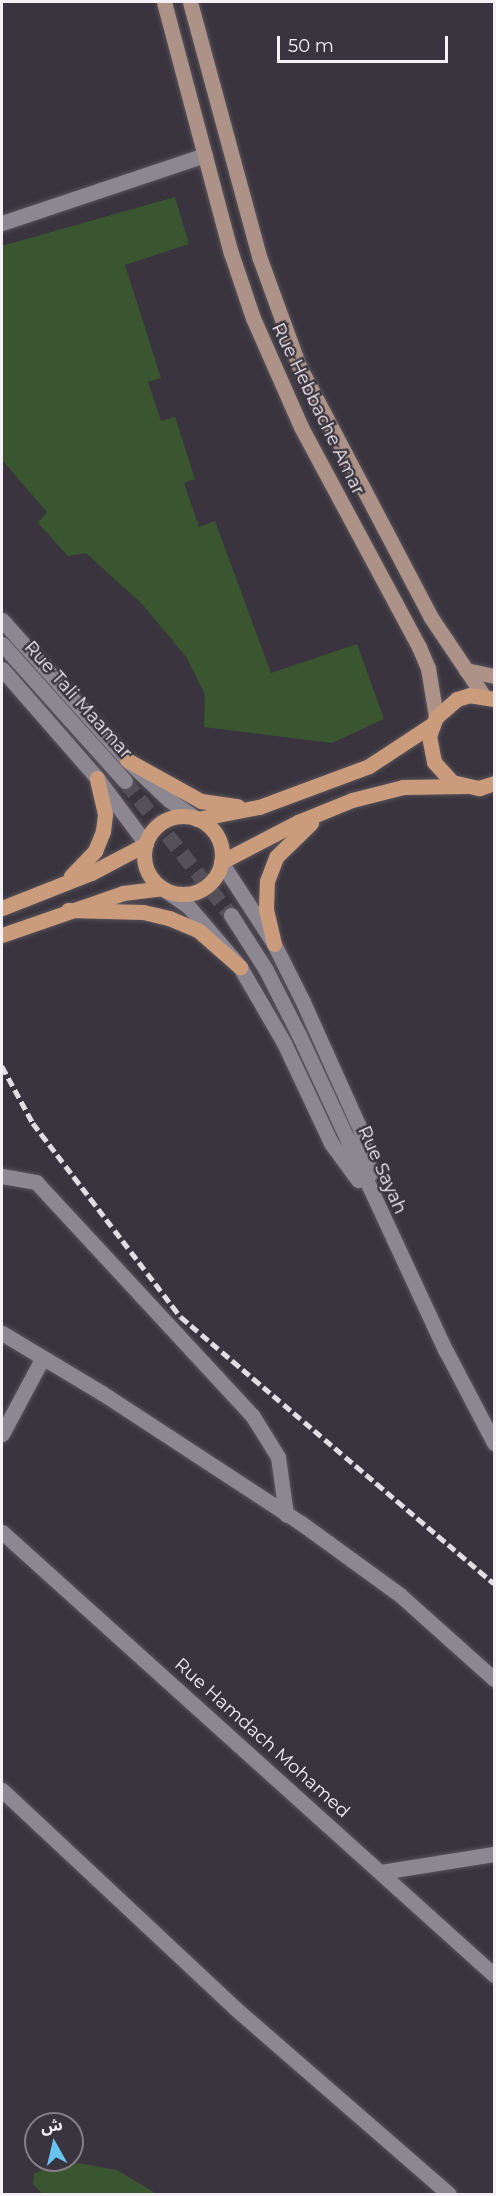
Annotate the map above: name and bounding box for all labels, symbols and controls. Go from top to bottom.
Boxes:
scale bar [280,24,451,62]
text: 50 m [288,35,334,57]
street label: Rue Hebbache Amar [267,319,369,499]
street label: Rue Tali Maamar [19,637,137,763]
street label: Rue Sayah [353,1123,411,1217]
street label: Rue Hamdach Mohamed [170,1654,354,1822]
north arrow [24,2112,84,2172]
text: ش [40,2115,64,2137]

